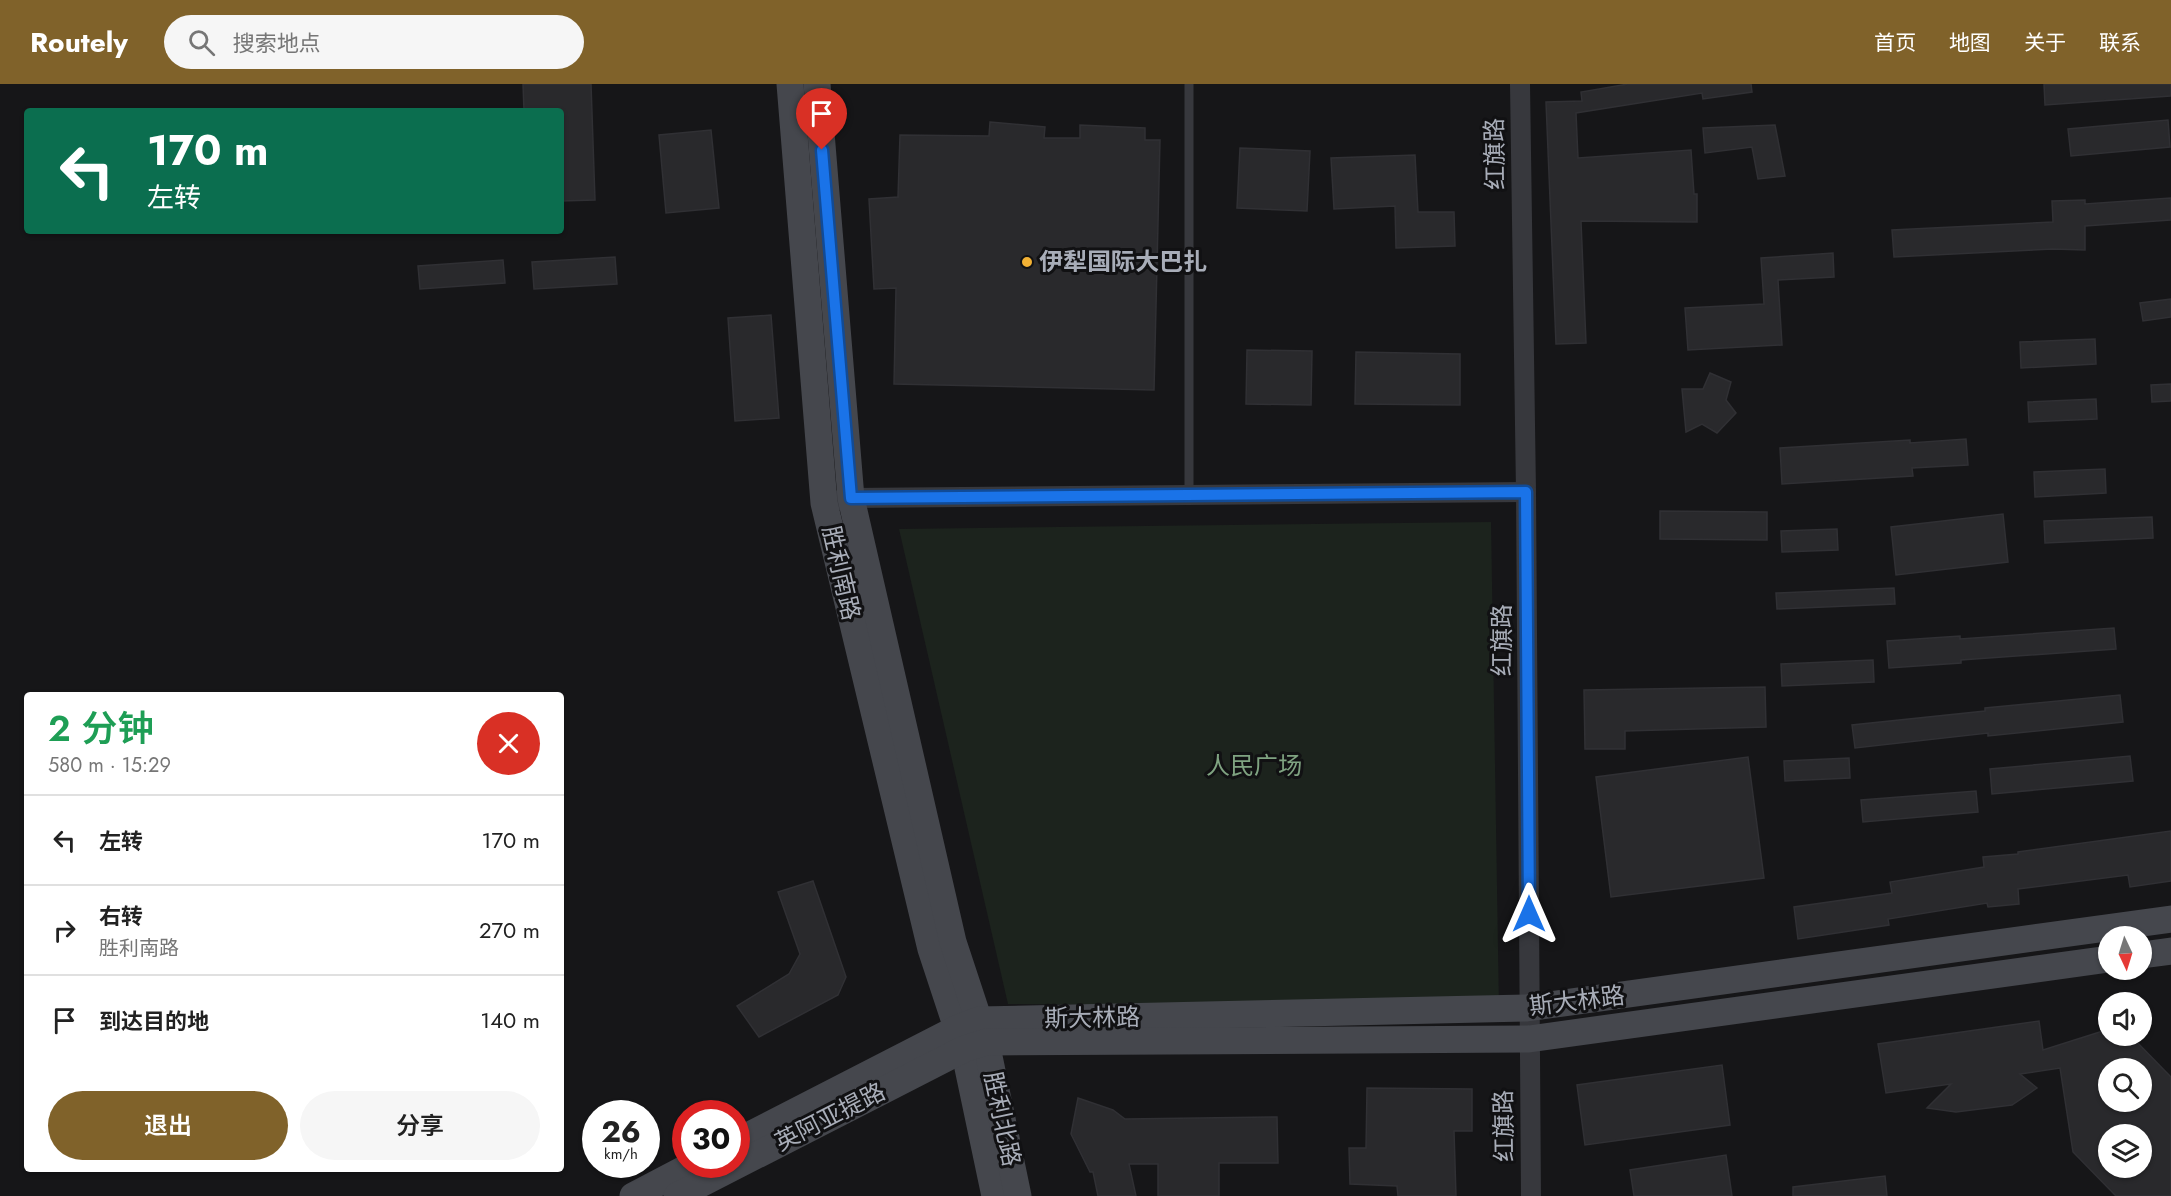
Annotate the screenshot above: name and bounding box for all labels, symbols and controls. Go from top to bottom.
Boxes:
search box [164,15,584,69]
text: Routely [30,22,128,63]
icon: search [185,26,218,59]
text: 搜索地点 [233,27,321,59]
text: 首页 [1874,28,1916,58]
text: 地图 [1949,28,1991,58]
text: 关于 [2024,28,2066,58]
text: 联系 [2099,28,2141,58]
pin [796,88,847,150]
icon: arrive [805,97,838,130]
street label: 红旗路 [1476,118,1513,190]
text: 170 m [147,120,269,181]
icon: left [48,132,126,210]
text: 左转 [147,178,201,217]
place label: 伊犁国际大巴扎 [1039,244,1207,279]
marker: 伊犁国际大巴扎 [1020,255,1034,269]
street label: 胜利南路 [814,522,869,624]
street label: 红旗路 [1484,604,1519,676]
text: 2 分钟 [48,702,153,754]
button: close [477,712,540,775]
park label: 人民广场 [1206,748,1302,783]
text: 580 m · 15:29 [48,751,171,780]
icon: left [48,824,81,857]
text: 170 m [482,824,540,856]
text: 左转 [99,825,143,857]
position arrow [1497,882,1561,946]
text: 右转 [99,900,143,932]
icon: right [48,914,81,947]
text: 270 m [479,914,540,946]
north arrow [2098,926,2152,980]
map controls [2098,926,2152,1178]
text: 胜利南路 [99,934,179,963]
street label: 斯大林路 [1527,977,1627,1024]
button: sound [2098,992,2152,1046]
street label: 斯大林路 [1044,999,1140,1036]
icon: arrive [48,1004,81,1037]
text: 140 m [480,1004,540,1036]
text: 到达目的地 [99,1005,209,1037]
button: search [2098,1058,2152,1112]
street label: 胜利北路 [975,1068,1030,1169]
street label: 英阿亚提路 [768,1074,891,1159]
street label: 红旗路 [1485,1090,1522,1162]
button: 退出 [48,1091,288,1160]
button: 分享 [300,1091,540,1160]
speed limit sign: 30 [672,1100,750,1178]
text: 26 [601,1110,641,1153]
button: layers [2098,1124,2152,1178]
text: km/h [604,1143,638,1165]

